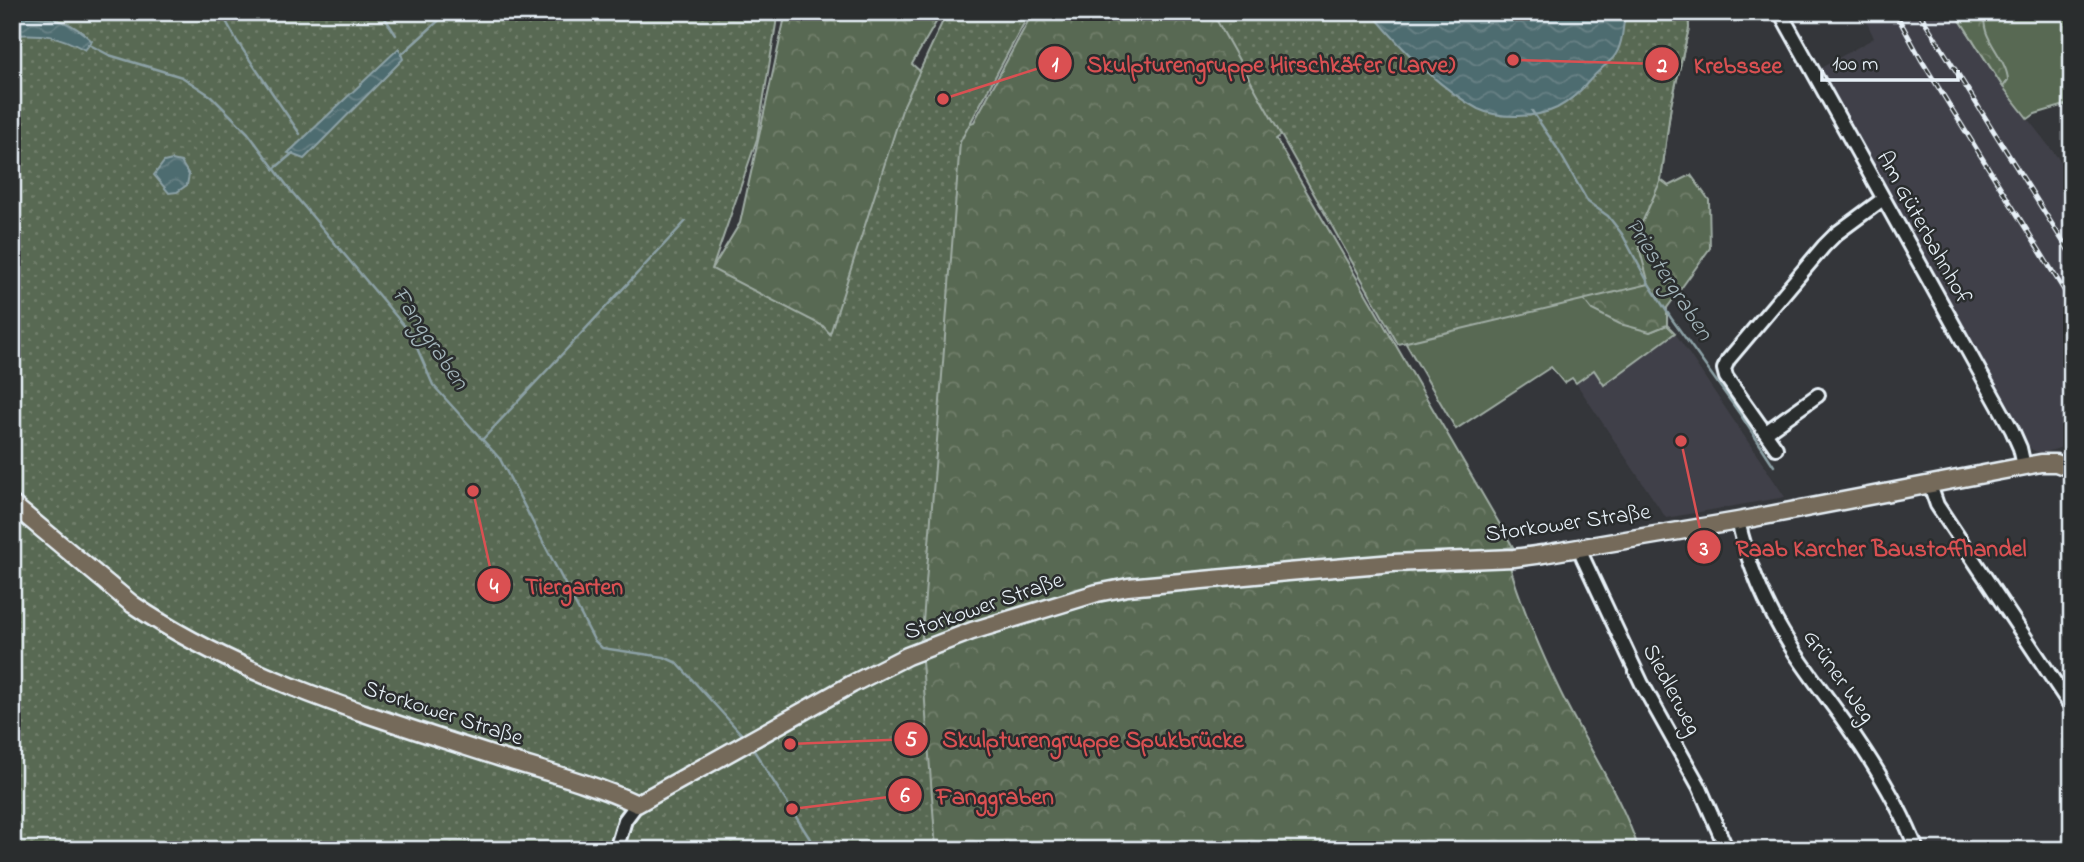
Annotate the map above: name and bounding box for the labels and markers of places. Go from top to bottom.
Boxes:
callout: Skulpturengruppe Hirschkäfer (Larve) [1038,41,1469,86]
callout: Krebssee [1645,42,1796,87]
callout: Raab Karcher Baustoffhandel [1687,525,2041,570]
callout: Tiergarten [476,563,637,608]
callout: Skulpturengruppe Spukbrücke [893,716,1258,761]
callout: Fanggraben [887,773,1068,818]

